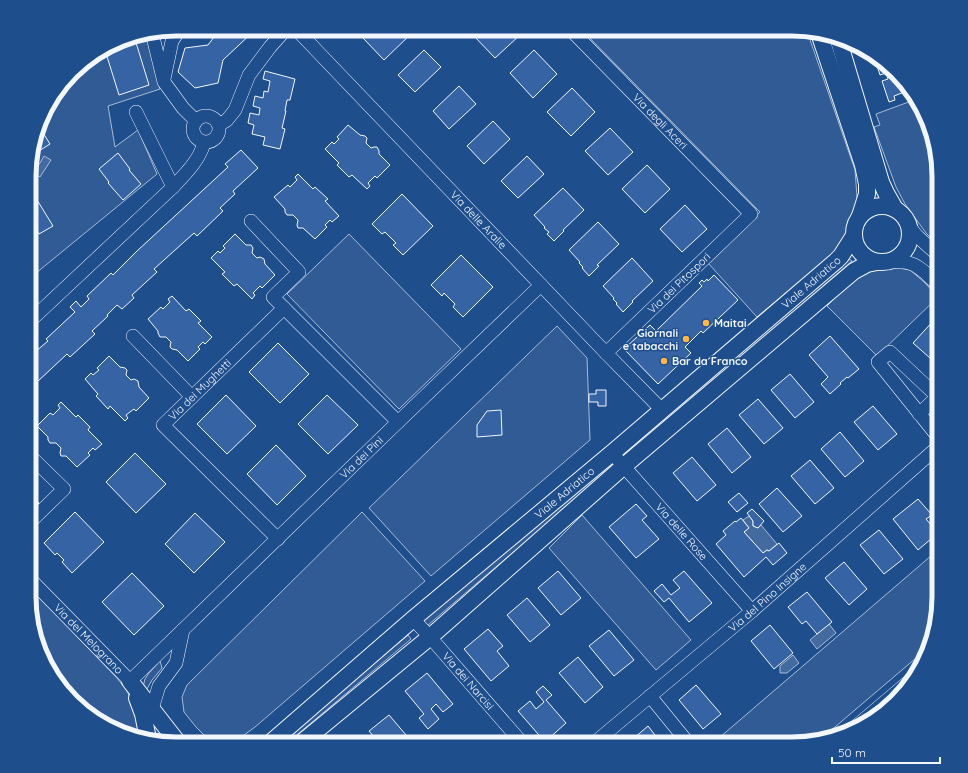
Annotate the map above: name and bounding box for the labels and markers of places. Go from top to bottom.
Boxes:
place label: Maitai [714,316,747,330]
marker: Maitai [701,318,711,328]
place label: Giornali e tabacchi [623,326,678,353]
marker: Giornali e tabacchi [681,334,691,344]
place label: Bar da Franco [672,354,748,368]
marker: Bar da Franco [659,356,669,366]

